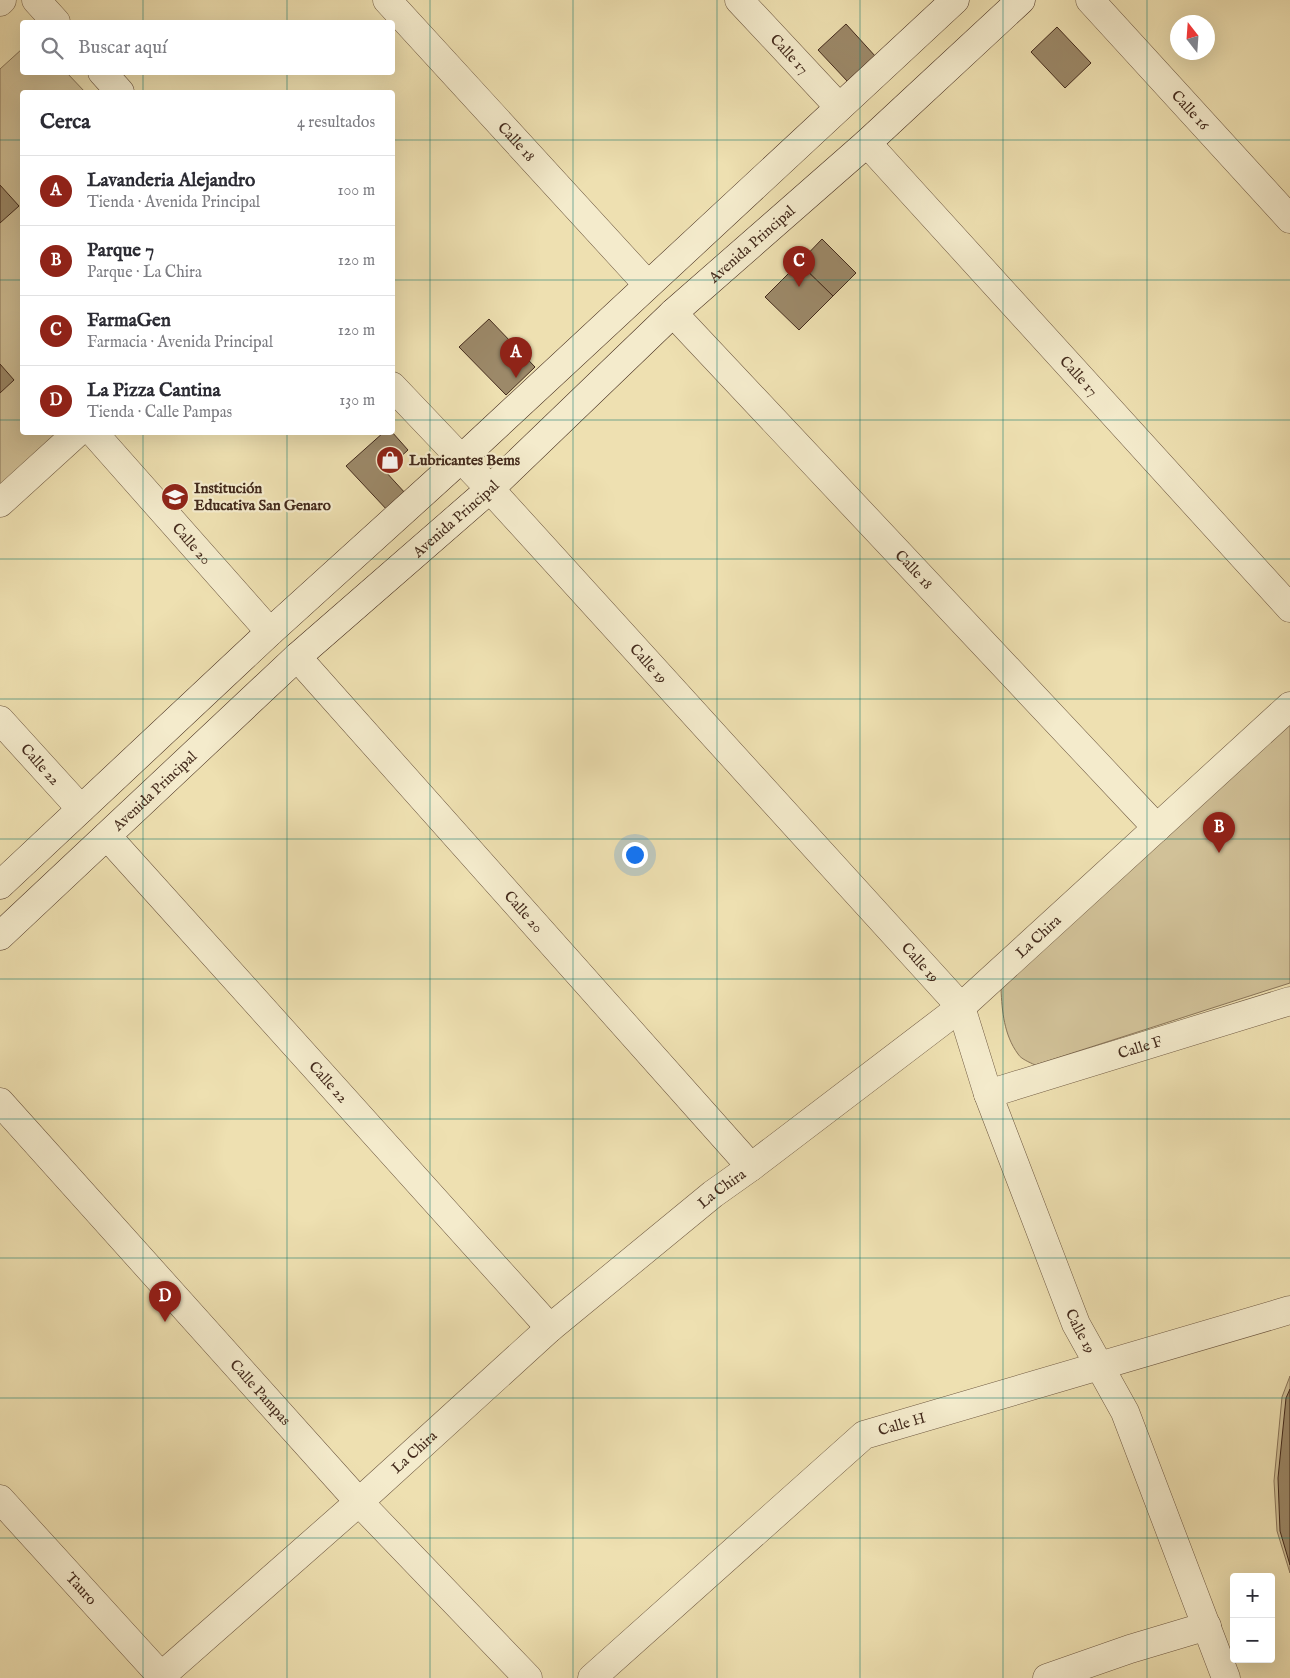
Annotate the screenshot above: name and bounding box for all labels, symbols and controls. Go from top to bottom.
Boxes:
north arrow [1170,15,1215,60]
search box [20,20,395,75]
street label: Calle 17 [766,30,813,78]
icon: search [38,34,66,62]
text: Buscar aquí [78,36,167,60]
street label: Calle 16 [1167,86,1214,134]
text: Cerca [40,109,90,136]
text: 4 resultados [297,113,375,133]
street label: Calle 18 [494,118,540,165]
text: Lavanderia Alejandro [87,169,255,193]
text: A [51,181,61,201]
text: 100 m [338,181,375,201]
text: Tienda · Avenida Principal [87,193,260,213]
street label: Avenida Principal [704,201,799,287]
text: Parque 7 [87,239,154,263]
pin: C [783,246,815,287]
text: B [51,251,61,271]
text: 120 m [338,251,375,271]
text: Parque · La Chira [87,263,202,283]
text: FarmaGen [87,309,171,333]
text: C [50,321,62,341]
text: 120 m [338,321,375,341]
text: Farmacia · Avenida Principal [87,333,273,353]
pin: A [500,337,532,378]
street label: Calle 17 [1056,352,1102,400]
text: La Pizza Cantina [87,379,221,403]
text: D [50,391,62,411]
text: 130 m [339,391,375,411]
text: Tienda · Calle Pampas [87,403,232,423]
shop icon: Lubricantes Bems [375,445,405,475]
place label: Lubricantes Bems [409,451,521,470]
street label: Avenida Principal [408,475,504,562]
place label: Institución Educativa San Genaro [194,479,331,515]
school or university icon: Institución Educativa San Genaro [160,482,190,512]
street label: Calle 20 [168,519,215,569]
street label: Calle 18 [891,546,937,593]
street label: Calle 19 [626,639,672,688]
street label: Calle 22 [17,740,64,789]
street label: Avenida Principal [108,746,201,836]
pin: B [1203,812,1235,853]
your location [622,842,648,868]
street label: Calle 20 [500,887,547,937]
street label: La Chira [1011,910,1065,962]
street label: Calle 19 [897,938,944,986]
street label: Calle F [1116,1031,1165,1063]
street label: Calle 22 [305,1057,352,1107]
street label: La Chira [694,1164,750,1212]
pin: D [149,1281,181,1322]
street label: Calle 19 [1062,1306,1100,1357]
street label: Calle Pampas [226,1355,295,1429]
street label: Calle H [876,1408,928,1440]
street label: La Chira [387,1426,441,1477]
street label: Tauro [62,1568,101,1609]
map controls [1230,1573,1275,1663]
button: + [1230,1573,1275,1618]
button: − [1230,1618,1275,1663]

